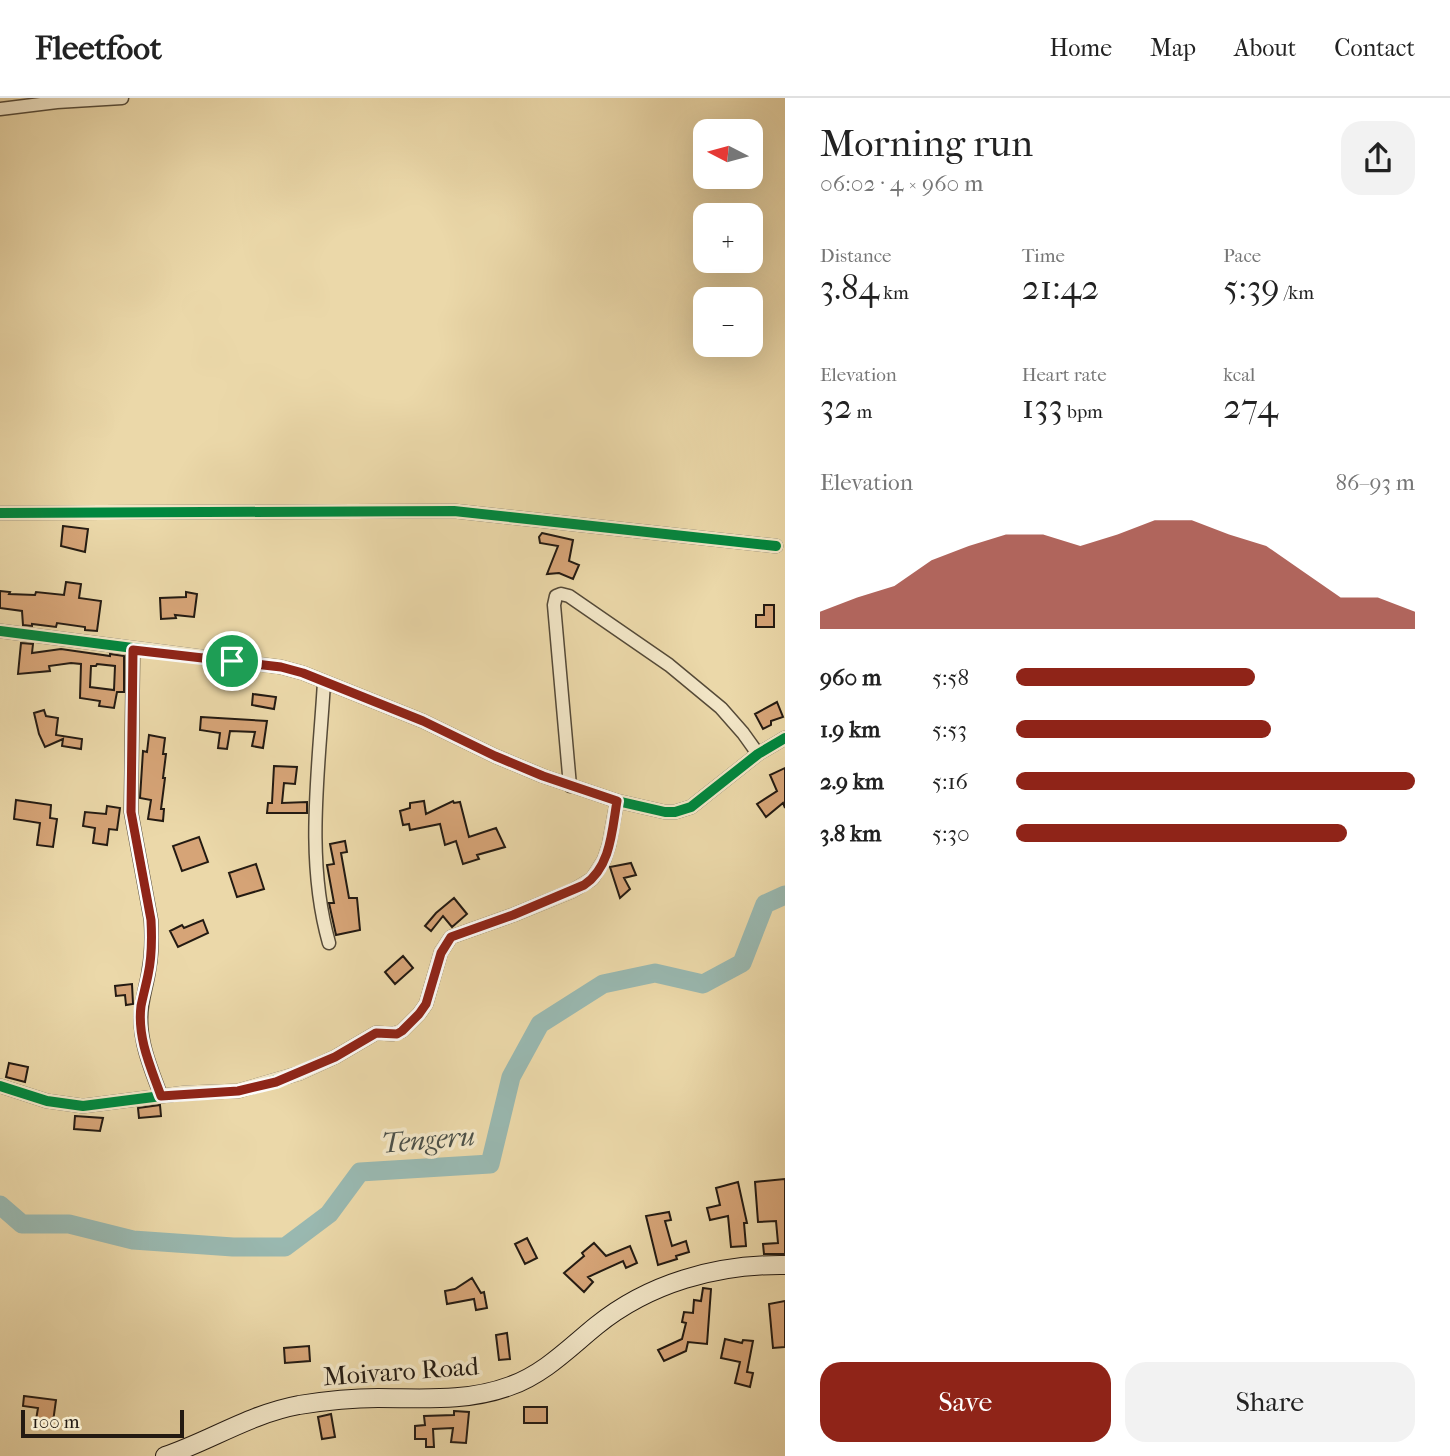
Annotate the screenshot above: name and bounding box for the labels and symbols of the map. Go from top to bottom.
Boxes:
north arrow [693,119,763,189]
pin [202,631,262,691]
water label: Tengeru [380,1119,476,1160]
street label: Moivaro Road [322,1351,481,1392]
scale bar [21,1407,184,1439]

